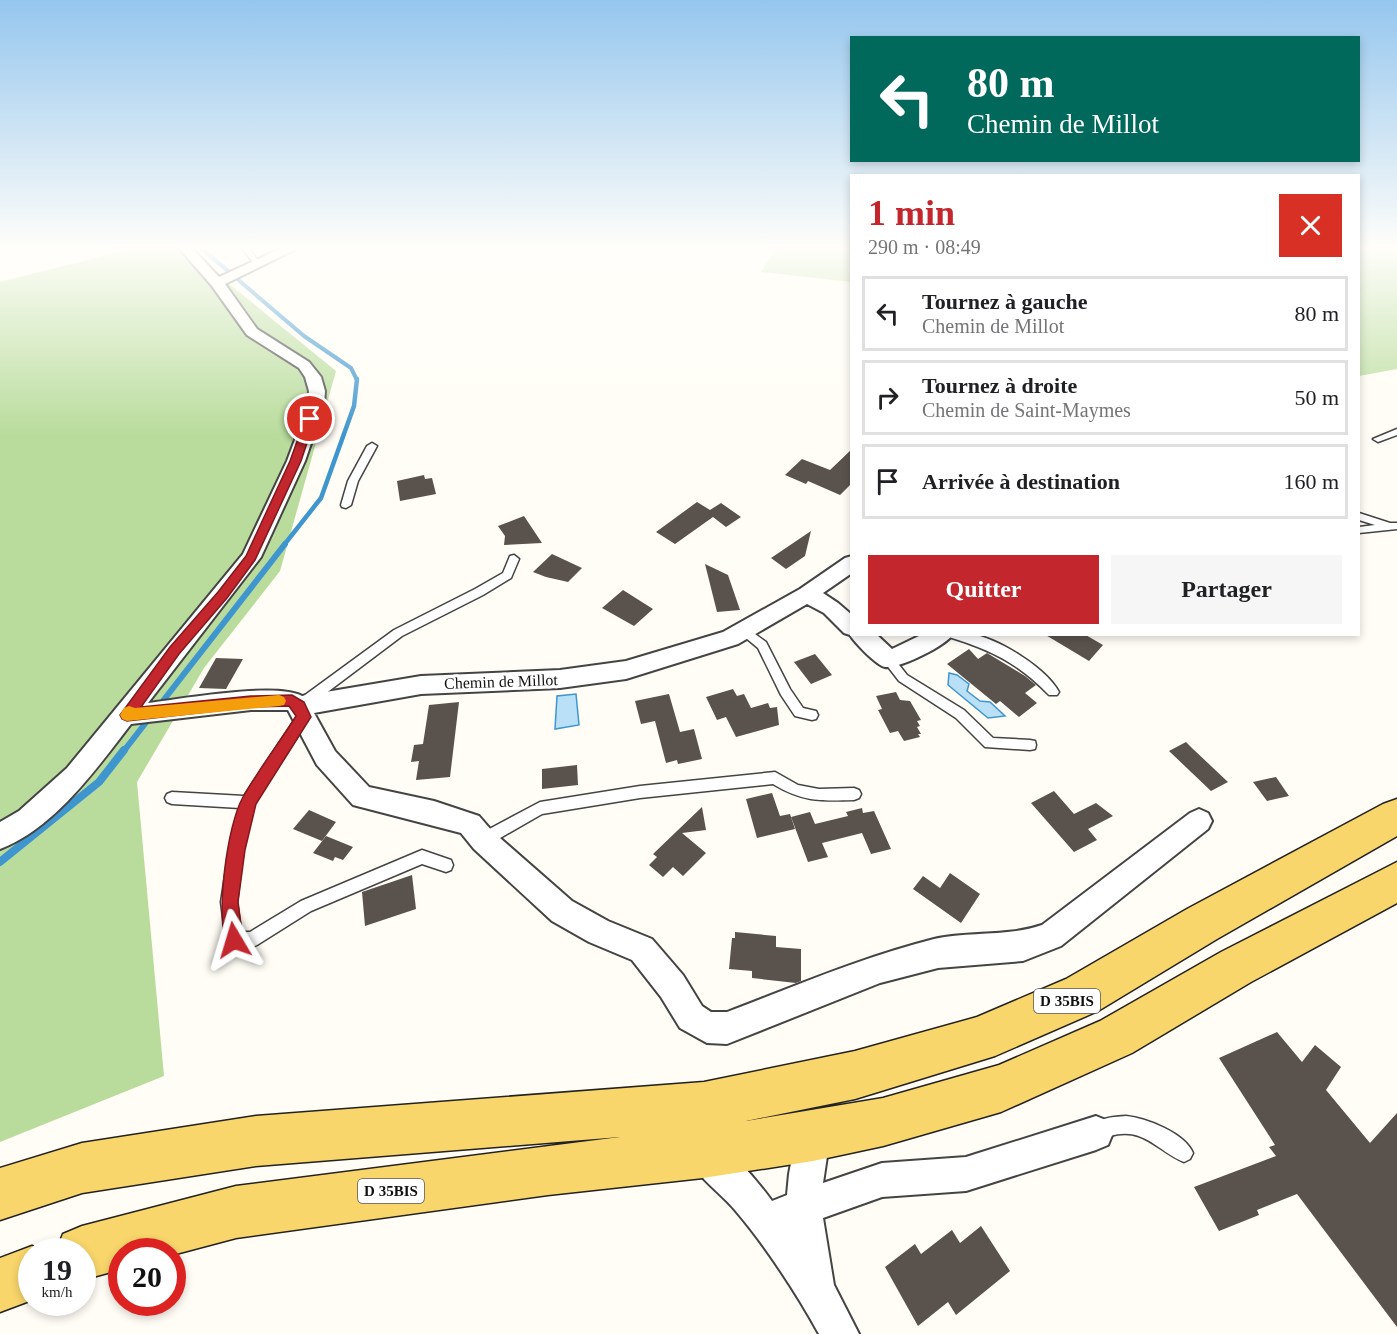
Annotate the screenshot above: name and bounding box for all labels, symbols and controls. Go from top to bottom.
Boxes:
icon: left [868,60,946,138]
text: 80 m [967,60,1055,106]
text: Chemin de Millot [967,109,1159,139]
text: 1 min [868,193,955,233]
button: close [1279,194,1342,257]
text: 290 m · 08:49 [868,236,981,258]
text: Tournez à gauche [922,289,1087,314]
icon: left [871,297,904,330]
text: 80 m [1294,301,1339,326]
text: Chemin de Millot [922,315,1064,337]
text: Tournez à droite [922,373,1077,398]
icon: right [871,381,904,414]
text: 50 m [1294,385,1339,410]
pin [284,393,335,444]
text: Chemin de Saint-Maymes [922,399,1131,421]
icon: arrive [293,402,326,435]
icon: arrive [871,465,904,498]
text: Arrivée à destination [922,469,1120,494]
text: 160 m [1283,469,1339,494]
button: Quitter [868,555,1099,624]
button: Partager [1111,555,1342,624]
street label: Chemin de Millot [444,671,559,692]
position arrow [202,908,266,972]
road number: D 35BIS [1034,989,1100,1013]
road number: D 35BIS [358,1179,424,1203]
speed limit sign: 20 [108,1238,186,1316]
text: 19 [42,1253,72,1286]
text: km/h [42,1284,72,1300]

